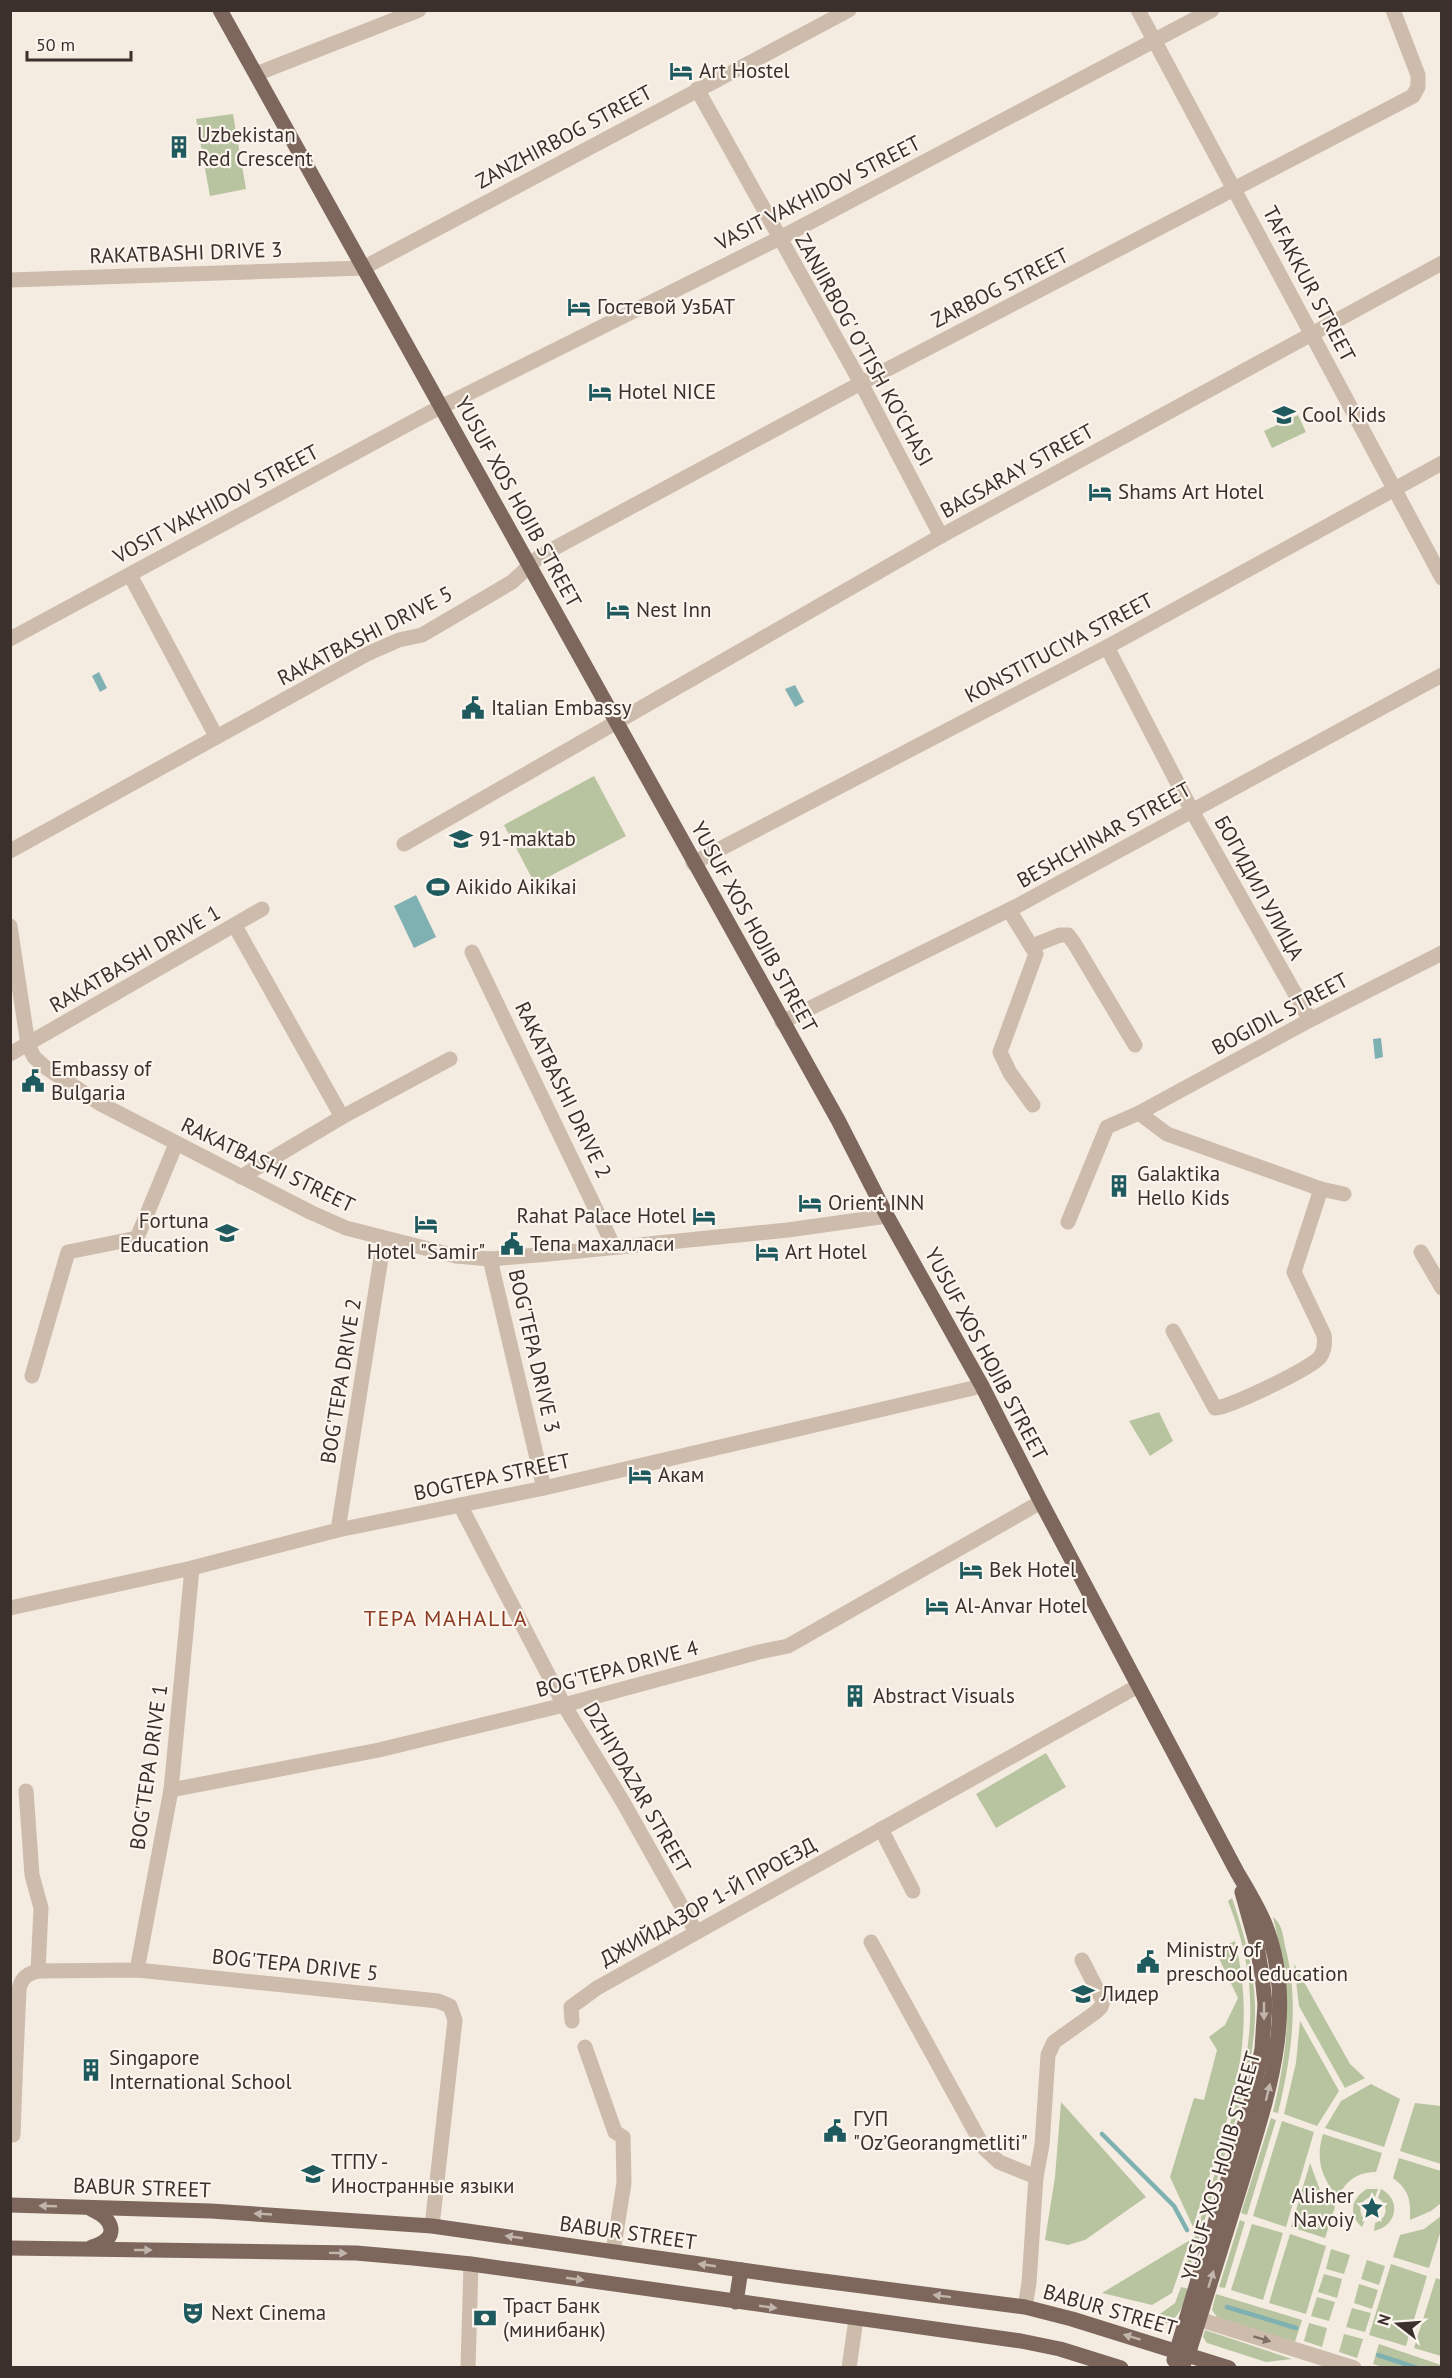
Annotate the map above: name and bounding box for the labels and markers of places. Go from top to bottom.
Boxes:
place label: Art Hostel [699,57,790,84]
hotel icon: Art Hostel [668,58,694,84]
place label: Uzbekistan Red Crescent [197,121,313,172]
building icon: Uzbekistan Red Crescent [166,134,192,160]
place label: Гостевой УзБАТ [597,293,735,320]
hotel icon: Гостевой УзБАТ [566,294,592,320]
place label: Hotel NICE [618,378,716,405]
hotel icon: Hotel NICE [587,379,613,405]
place label: Cool Kids [1302,401,1386,428]
school or university icon: Cool Kids [1271,402,1297,428]
place label: Shams Art Hotel [1118,478,1264,505]
hotel icon: Shams Art Hotel [1087,479,1113,505]
place label: Nest Inn [636,596,711,623]
hotel icon: Nest Inn [605,597,631,623]
place label: Italian Embassy [491,694,632,721]
public building icon: Italian Embassy [460,695,486,721]
place label: 91-maktab [479,825,576,852]
school or university icon: 91-maktab [448,826,474,852]
place label: Aikido Aikikai [456,873,577,900]
sports icon: Aikido Aikikai [425,874,451,900]
place label: Embassy of Bulgaria [51,1055,152,1106]
public building icon: Embassy of Bulgaria [20,1068,46,1094]
place label: Galaktika Hello Kids [1137,1160,1229,1211]
building icon: Galaktika Hello Kids [1106,1173,1132,1199]
place label: Orient INN [828,1189,924,1216]
hotel icon: Orient INN [797,1190,823,1216]
place label: Rahat Palace Hotel [516,1202,686,1229]
hotel icon: Rahat Palace Hotel [691,1203,717,1229]
place label: Fortuna Education [120,1207,209,1258]
hotel icon: Hotel "Samir" [413,1211,439,1237]
school or university icon: Fortuna Education [214,1220,240,1246]
place label: Тепа махалласи [530,1230,675,1257]
public building icon: Тепа махалласи [499,1231,525,1257]
place label: Hotel "Samir" [367,1238,485,1265]
place label: Art Hotel [785,1238,867,1265]
hotel icon: Art Hotel [754,1239,780,1265]
place label: Акам [658,1461,704,1488]
hotel icon: Акам [627,1462,653,1488]
place label: Bek Hotel [989,1556,1076,1583]
hotel icon: Bek Hotel [958,1557,984,1583]
place label: Al-Anvar Hotel [955,1592,1087,1619]
hotel icon: Al-Anvar Hotel [924,1593,950,1619]
place label: Abstract Visuals [873,1682,1015,1709]
building icon: Abstract Visuals [842,1683,868,1709]
place label: Ministry of preschool education [1166,1936,1348,1987]
public building icon: Ministry of preschool education [1135,1949,1161,1975]
place label: Лидер [1100,1980,1159,2007]
school or university icon: Лидер [1070,1981,1096,2007]
place label: Singapore International School [109,2044,292,2095]
building icon: Singapore International School [78,2057,104,2083]
place label: ГУП "Oz’Georangmetliti" [853,2105,1028,2156]
public building icon: ГУП "Oz’Georangmetliti" [822,2118,848,2144]
place label: ТГПУ - Иностранные языки [331,2148,515,2199]
school or university icon: ТГПУ - Иностранные языки [300,2161,326,2187]
place label: Alisher Navoiy [1292,2182,1354,2233]
place icon: Alisher Navoiy [1359,2195,1385,2221]
place label: Траст Банк (минибанк) [503,2292,606,2343]
place label: Next Cinema [211,2299,326,2326]
theatre icon: Next Cinema [180,2300,206,2326]
bank icon: Траст Банк (минибанк) [472,2305,498,2331]

